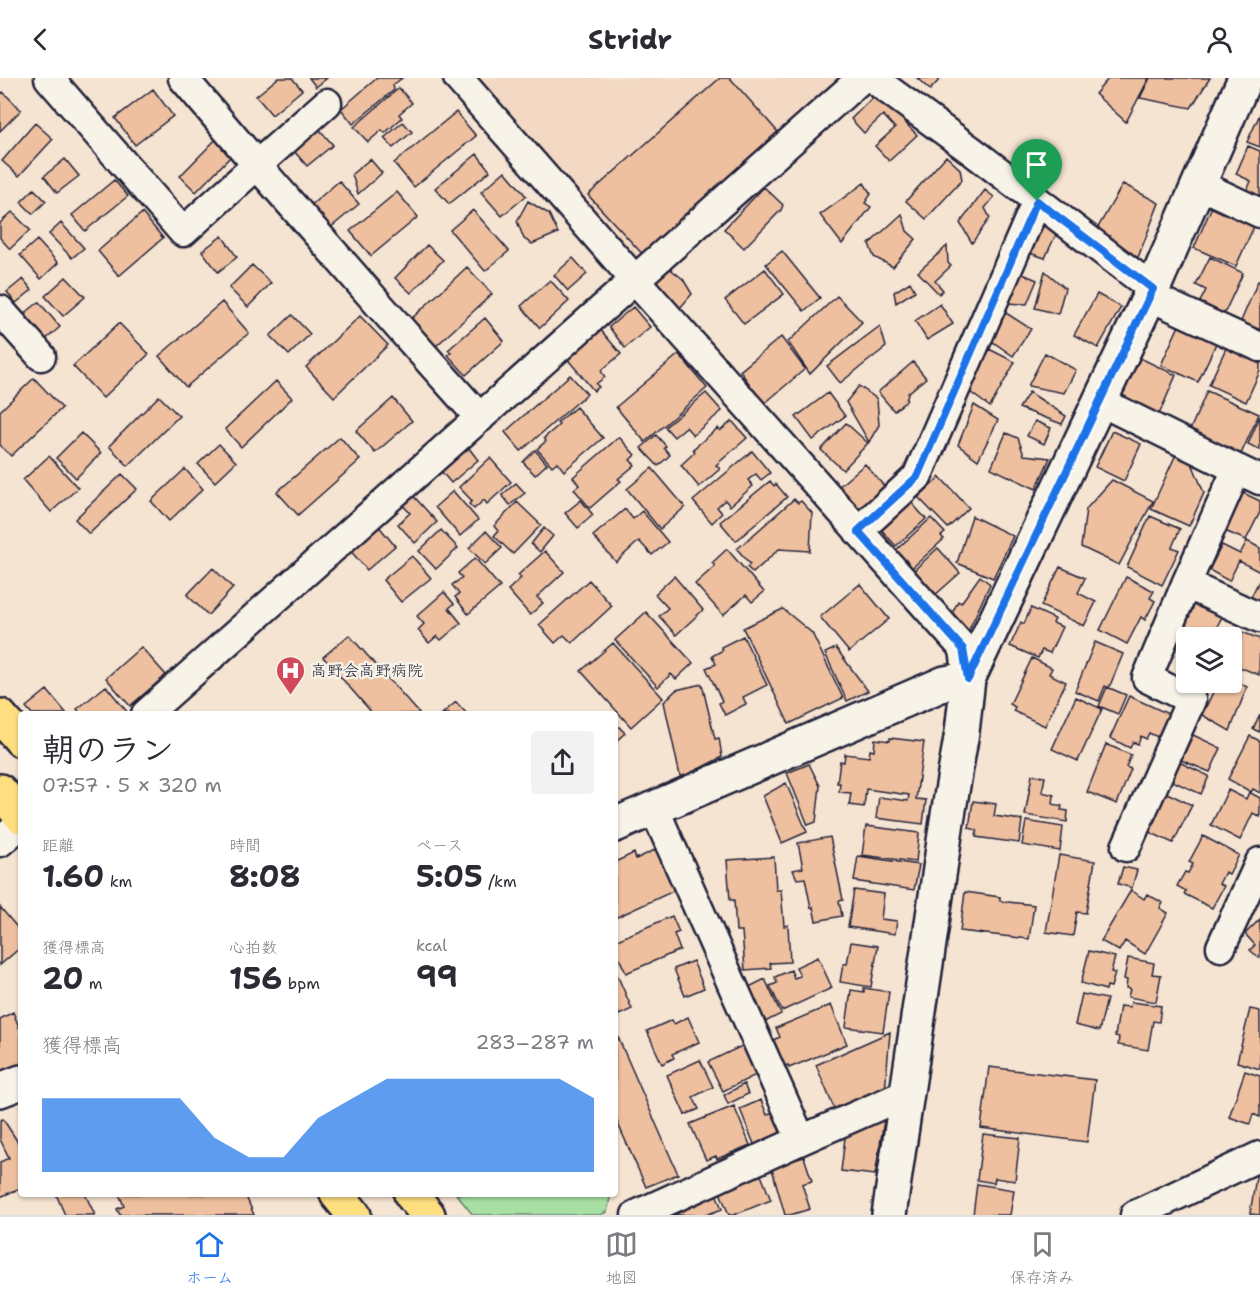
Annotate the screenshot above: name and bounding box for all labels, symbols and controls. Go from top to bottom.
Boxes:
text: Stridr [588,21,672,58]
icon: back [24,23,57,56]
icon: person [1203,23,1236,56]
pin [1011,139,1062,201]
icon: arrive [1020,148,1053,181]
map controls [1176,627,1242,693]
button: layers [1176,627,1242,693]
hospital icon: 高野会高野病院 [274,654,306,696]
place label: 高野会高野病院 [311,660,423,681]
text: 朝のラン [42,727,174,772]
button: share [531,731,594,794]
text: 07:57 · 5 × 320 m [42,772,222,798]
text: 距離 [42,835,74,856]
text: 時間 [229,835,261,856]
text: ペース [416,835,463,856]
text: 1.60 [42,856,104,897]
text: 8:08 [229,856,300,897]
text: 5:05 [416,856,483,897]
text: km [104,871,132,892]
text: /km [483,871,517,892]
text: kcal [416,935,447,956]
text: 獲得標高 [42,937,106,958]
text: 心拍数 [229,937,277,958]
text: 99 [416,956,458,997]
text: 20 [42,958,83,999]
text: 156 [229,958,282,999]
text: m [83,973,103,994]
text: bpm [282,973,320,994]
text: 283–287 m [476,1029,594,1055]
text: 獲得標高 [42,1032,122,1058]
tab: ホーム [186,1228,233,1288]
tab: 地図 [605,1228,638,1288]
tab: 保存済み [1010,1228,1074,1288]

